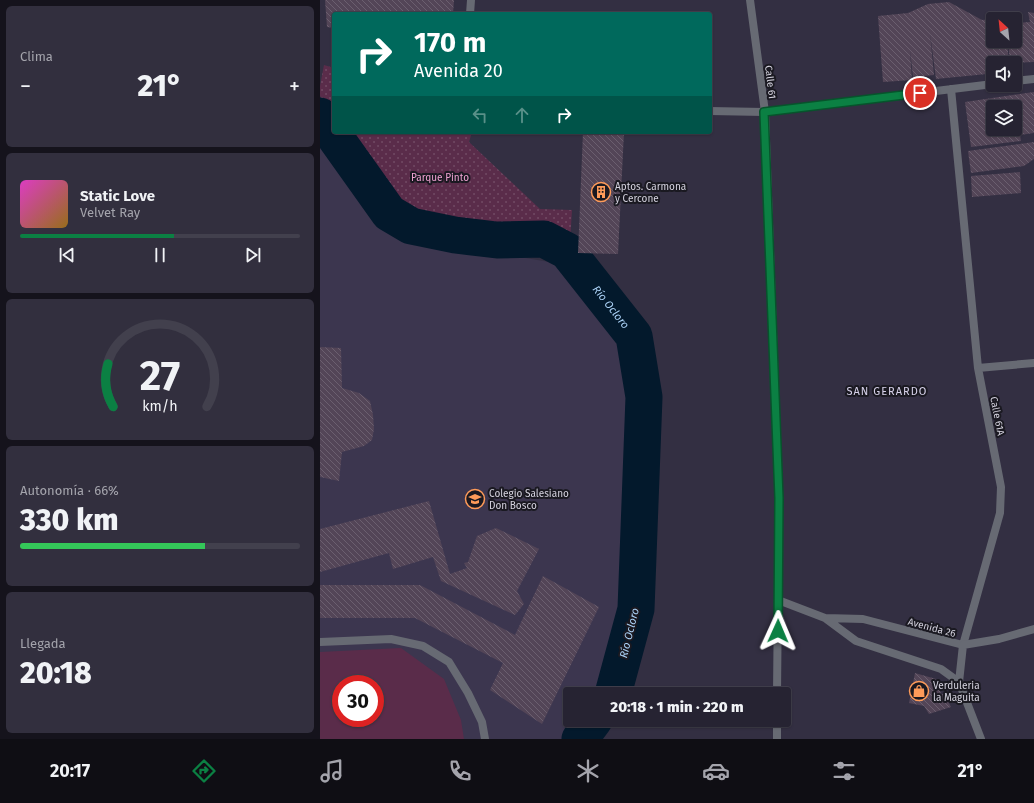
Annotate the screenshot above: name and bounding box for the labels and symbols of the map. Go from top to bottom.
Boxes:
north arrow [986,12,1022,48]
street label: Calle 61 [762,65,778,100]
pin [903,76,937,110]
park label: Parque Pinto [411,172,469,184]
building icon: Aptos. Carmona y Cercone [590,181,612,203]
place label: Aptos. Carmona y Cercone [615,181,686,205]
water label: Río Ocloro [590,283,632,331]
district label: SAN GERARDO [847,385,927,398]
street label: Calle 61A [987,396,1007,437]
school or university icon: Colegio Salesiano Don Bosco [464,488,486,510]
place label: Colegio Salesiano Don Bosco [489,488,569,512]
water label: Río Ocloro [617,607,642,660]
position arrow [757,610,799,652]
street label: Avenida 26 [906,616,957,640]
speed limit sign: 30 [332,675,384,727]
shop icon: Verduleria la Maguita [908,680,930,702]
place label: Verduleria la Maguita [933,680,980,704]

